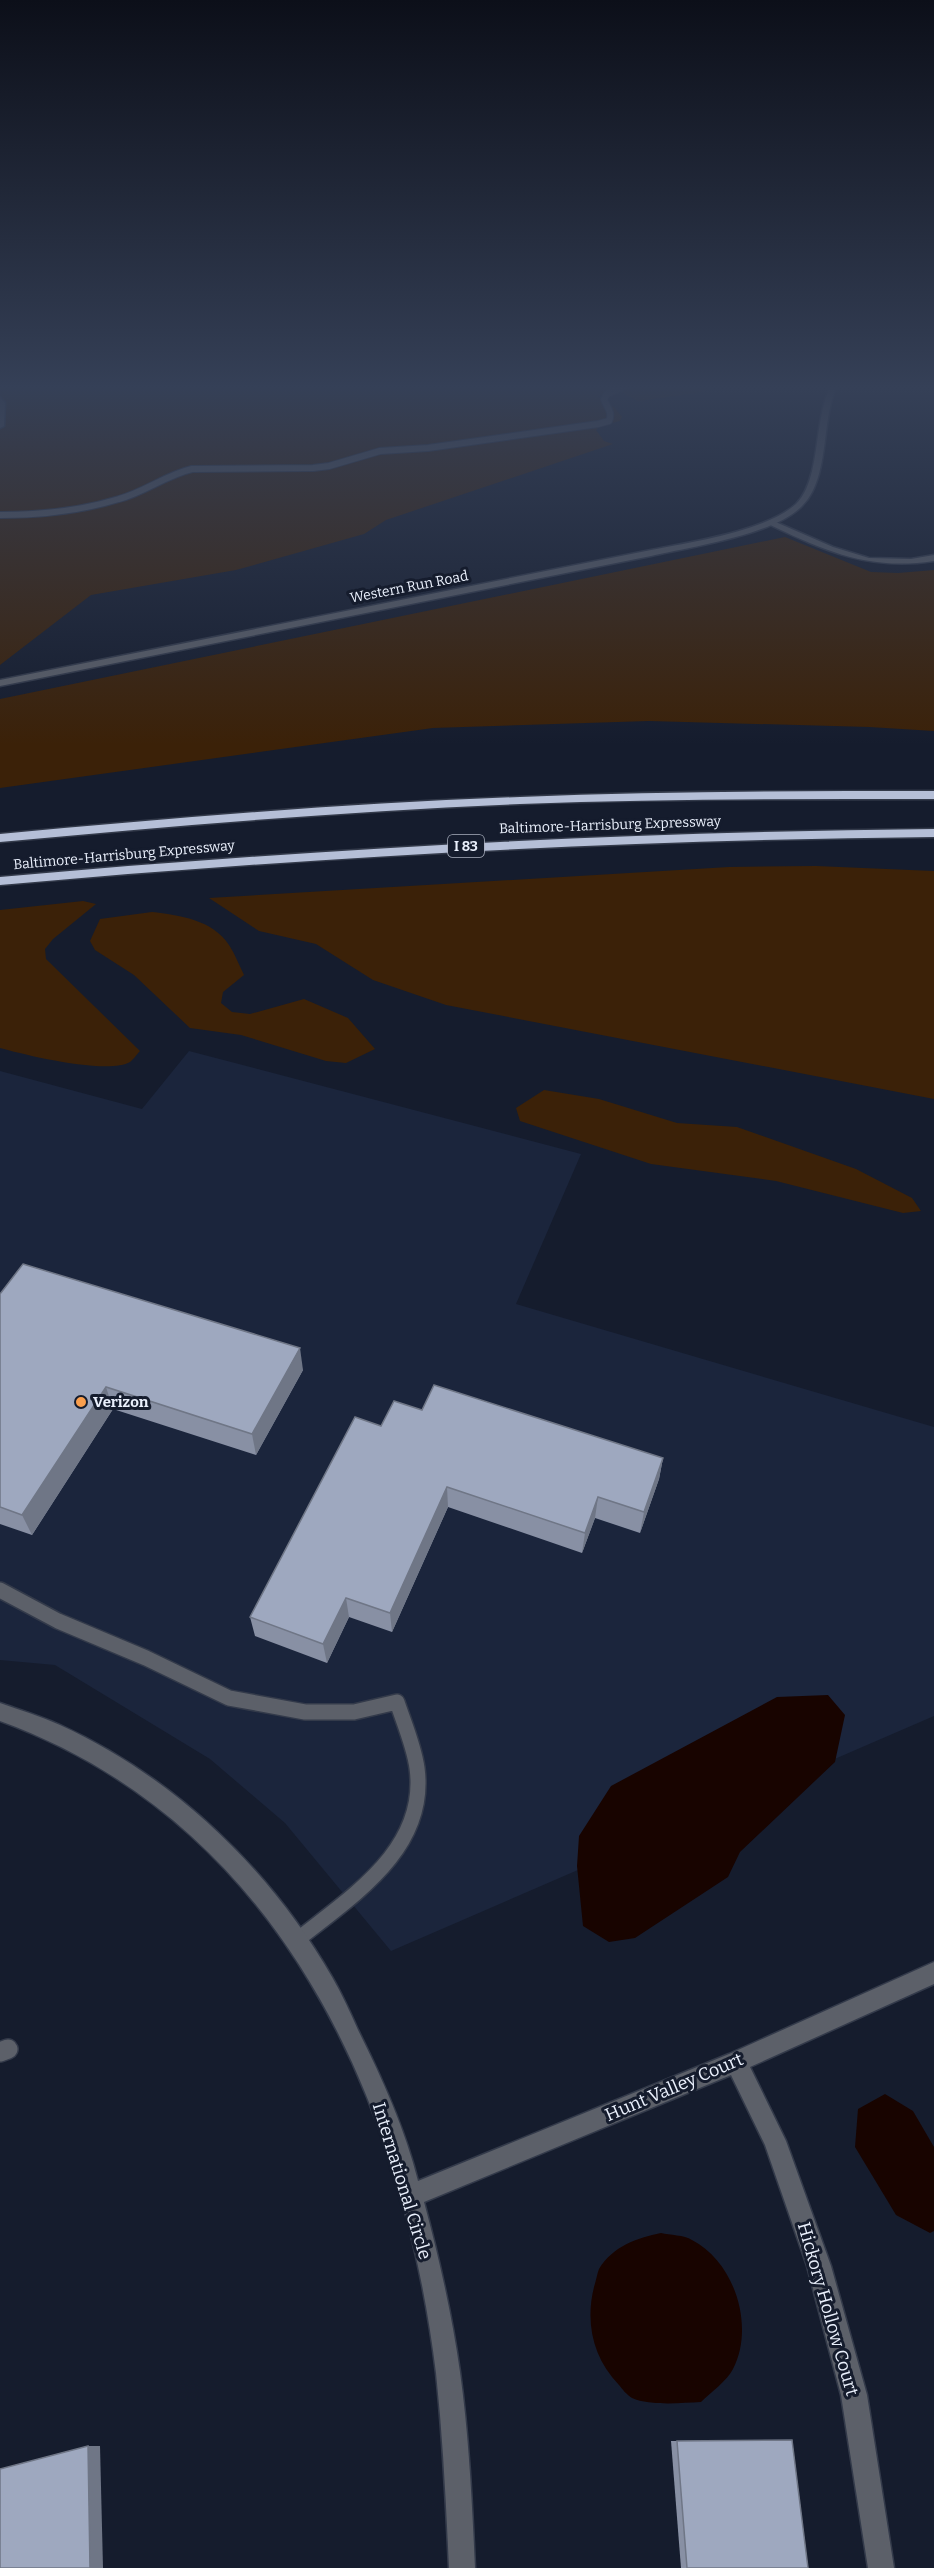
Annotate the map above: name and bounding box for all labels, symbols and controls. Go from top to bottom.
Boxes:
street label: Western Run Road [348,567,470,607]
street label: Baltimore-Harrisburg Expressway [499,813,722,837]
road number: I 83 [448,835,484,857]
street label: Baltimore-Harrisburg Expressway [13,837,236,873]
place label: Verizon [93,1393,149,1411]
marker: Verizon [74,1395,88,1409]
street label: Hunt Valley Court [602,2048,747,2126]
street label: International Circle [368,2100,436,2262]
street label: Hickory Hollow Court [793,2220,863,2399]

